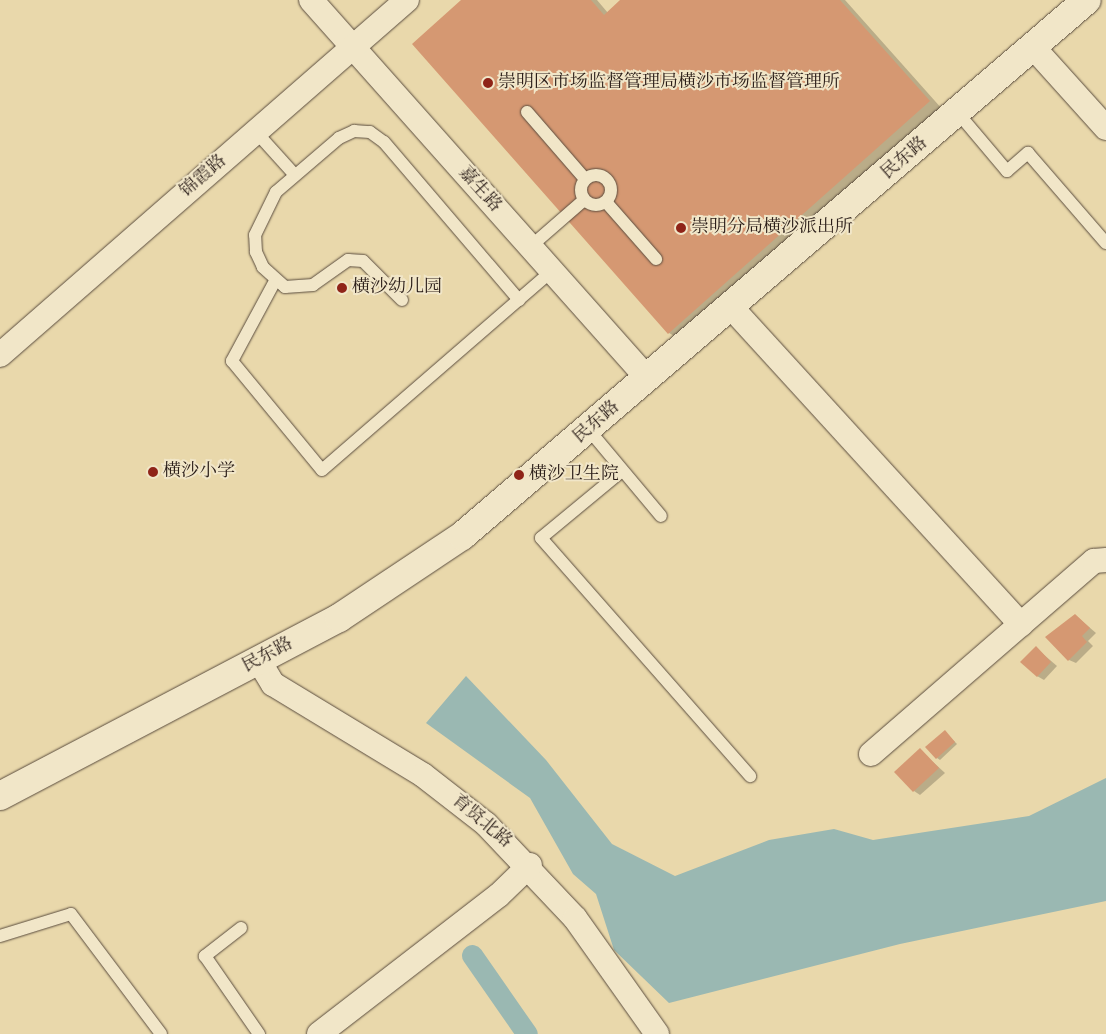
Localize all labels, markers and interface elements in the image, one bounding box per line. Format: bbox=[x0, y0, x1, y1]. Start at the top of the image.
place label: 崇明区市场监督管理局横沙市场监督管理所 bbox=[498, 72, 840, 94]
marker: 崇明区市场监督管理局横沙市场监督管理所 bbox=[482, 77, 494, 89]
street label: 民东路 bbox=[878, 133, 932, 185]
street label: 锦霞路 bbox=[177, 151, 231, 203]
street label: 嘉生路 bbox=[453, 163, 505, 217]
place label: 崇明分局横沙派出所 bbox=[691, 217, 853, 239]
marker: 崇明分局横沙派出所 bbox=[675, 222, 687, 234]
place label: 横沙幼儿园 bbox=[352, 277, 442, 299]
marker: 横沙幼儿园 bbox=[336, 282, 348, 294]
street label: 民东路 bbox=[570, 397, 624, 449]
place label: 横沙小学 bbox=[163, 461, 235, 483]
place label: 横沙卫生院 bbox=[529, 464, 619, 486]
marker: 横沙小学 bbox=[147, 466, 159, 478]
marker: 横沙卫生院 bbox=[513, 469, 525, 481]
street label: 民东路 bbox=[239, 634, 297, 678]
street label: 育贤北路 bbox=[446, 791, 516, 853]

